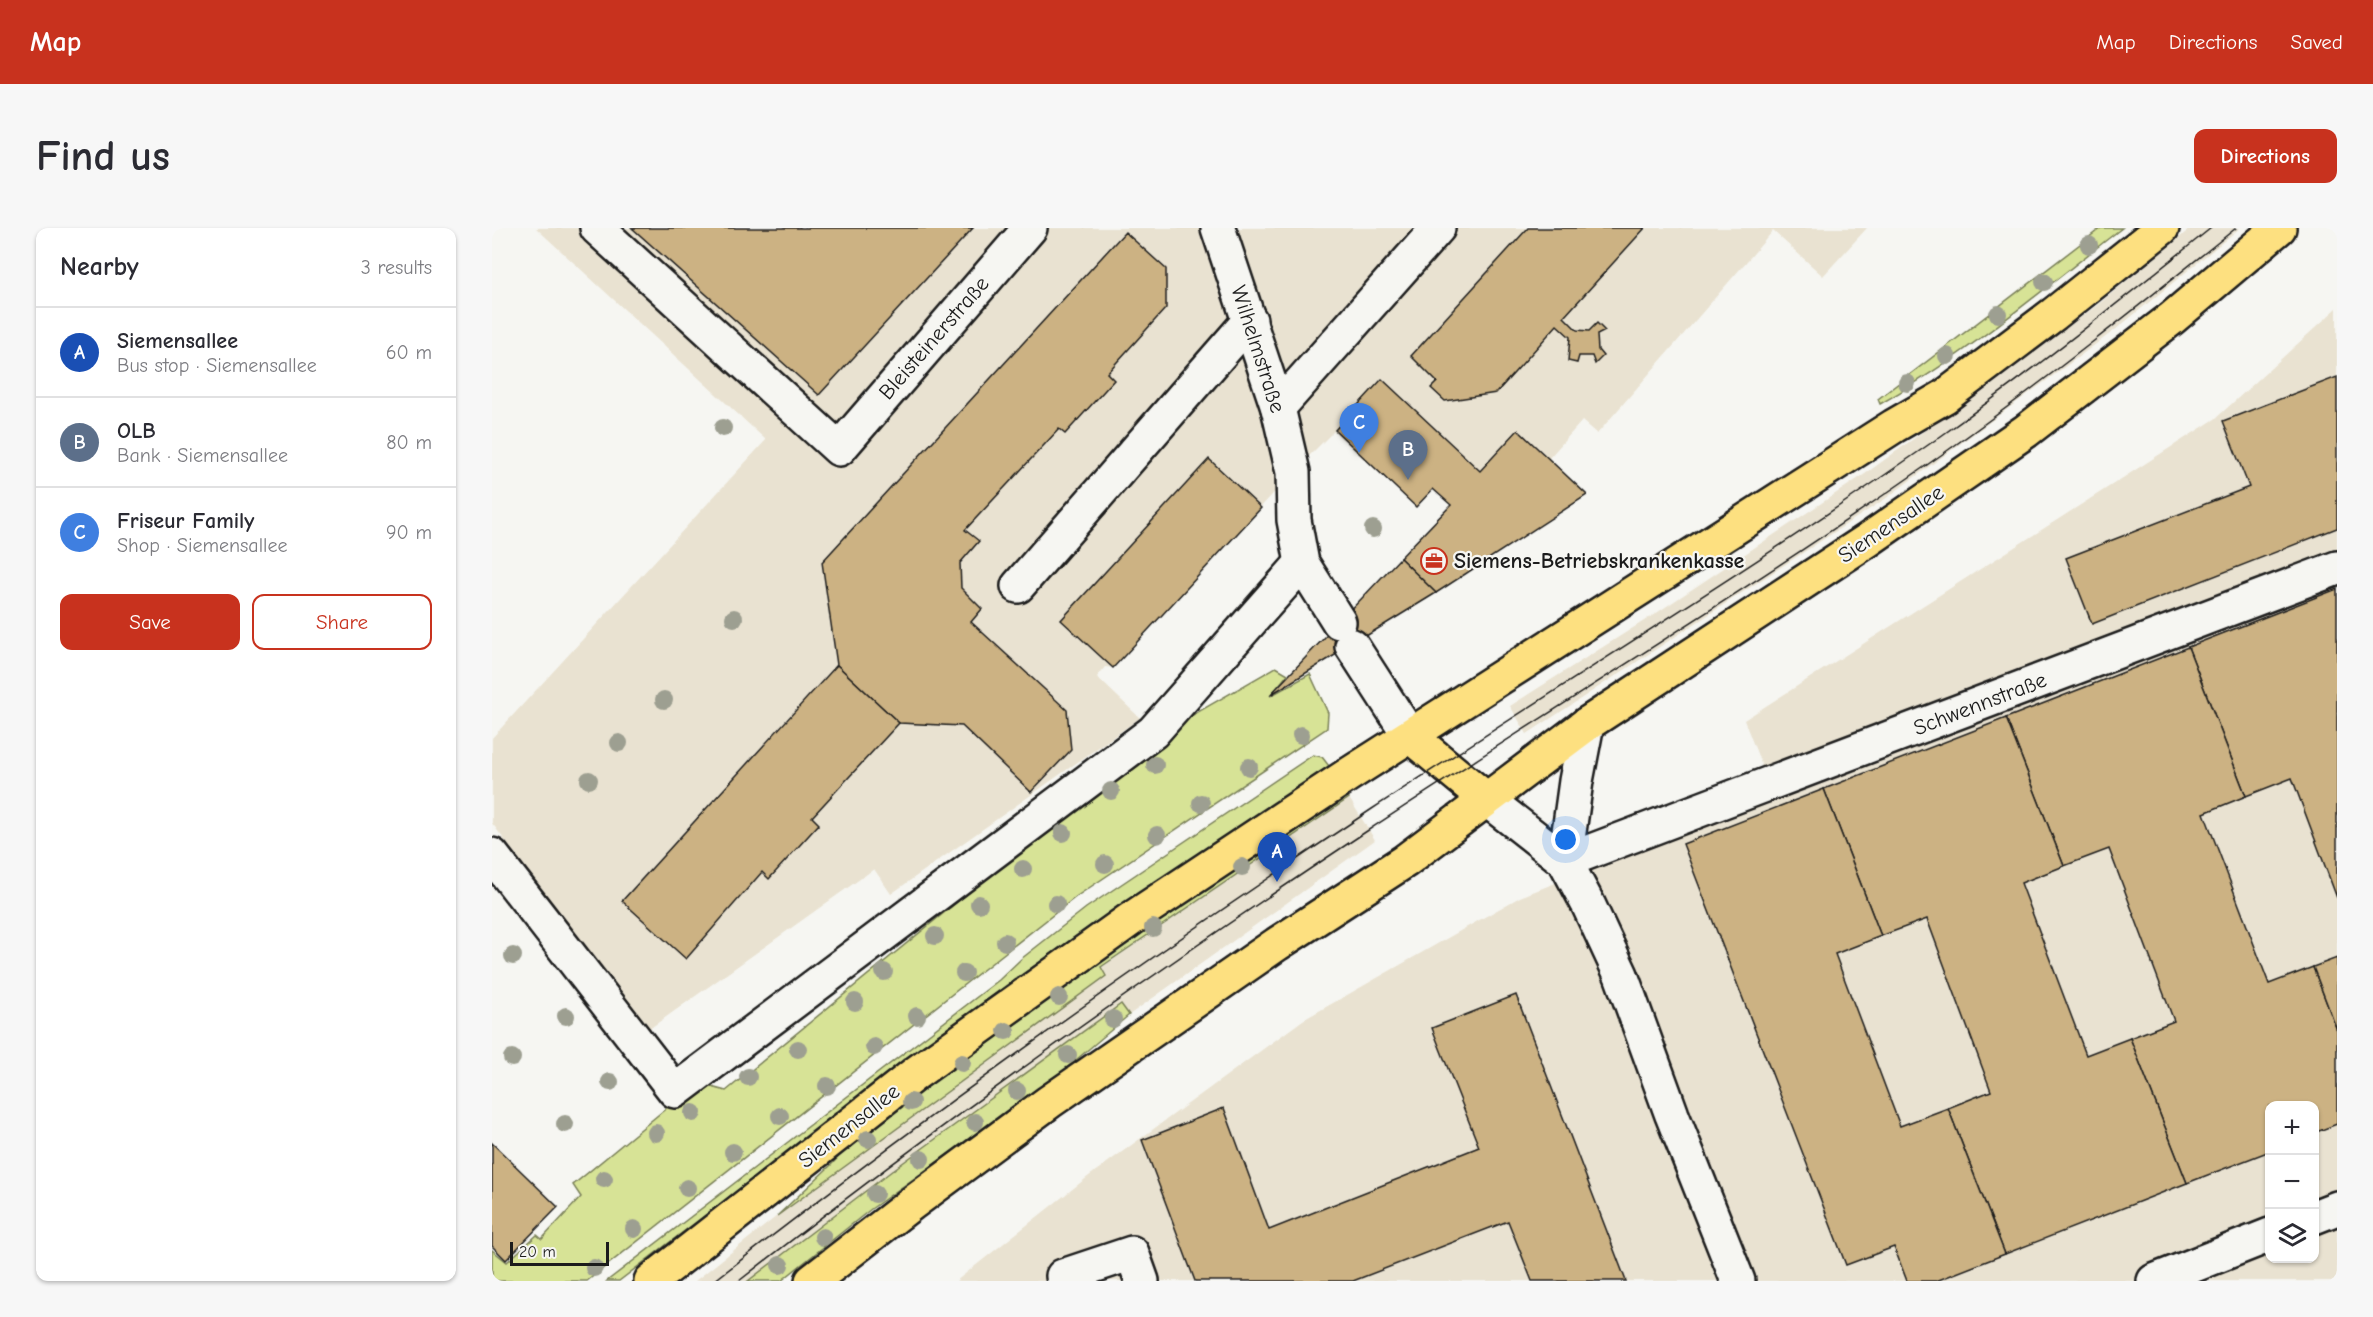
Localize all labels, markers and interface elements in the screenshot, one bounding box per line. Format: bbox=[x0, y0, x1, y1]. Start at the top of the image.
text: Map bbox=[30, 26, 81, 58]
text: Map bbox=[2096, 30, 2136, 54]
text: Directions bbox=[2169, 30, 2258, 54]
text: Saved bbox=[2291, 30, 2343, 54]
button: Directions bbox=[2194, 129, 2337, 183]
text: Find us bbox=[36, 132, 170, 181]
text: Nearby bbox=[60, 252, 139, 282]
text: 3 results bbox=[361, 256, 432, 279]
street label: Bleisteinerstraße bbox=[873, 271, 995, 405]
street label: Wilhelmstraße bbox=[1225, 282, 1291, 416]
text: Siemensallee bbox=[117, 328, 238, 354]
text: A bbox=[74, 341, 85, 364]
text: 60 m bbox=[386, 341, 432, 364]
text: Bus stop · Siemensallee bbox=[117, 354, 317, 377]
pin: C bbox=[1340, 404, 1378, 453]
text: OLB bbox=[117, 418, 156, 444]
pin: B bbox=[1388, 430, 1428, 480]
text: B bbox=[73, 431, 86, 454]
text: 80 m bbox=[386, 431, 432, 454]
text: Bank · Siemensallee bbox=[117, 444, 288, 467]
street label: Siemensallee bbox=[1833, 479, 1949, 569]
text: Friseur Family bbox=[117, 508, 254, 534]
text: C bbox=[73, 521, 86, 544]
text: 90 m bbox=[386, 521, 432, 544]
text: Shop · Siemensallee bbox=[117, 534, 287, 557]
office icon: Siemens-Betriebskrankenkasse bbox=[1419, 546, 1449, 576]
place label: Siemens-Betriebskrankenkasse bbox=[1454, 548, 1745, 574]
button: Save bbox=[60, 594, 240, 650]
button: Share bbox=[252, 594, 432, 650]
street label: Schwennstraße bbox=[1910, 667, 2050, 741]
your location bbox=[1551, 825, 1580, 854]
pin: A bbox=[1258, 832, 1296, 882]
street label: Siemensallee bbox=[793, 1078, 905, 1174]
map controls bbox=[2265, 1101, 2319, 1263]
button: + bbox=[2265, 1101, 2319, 1155]
button: − bbox=[2265, 1155, 2319, 1209]
button: layers bbox=[2265, 1209, 2319, 1263]
scale bar bbox=[510, 1239, 609, 1266]
text: 20 m bbox=[519, 1243, 556, 1261]

